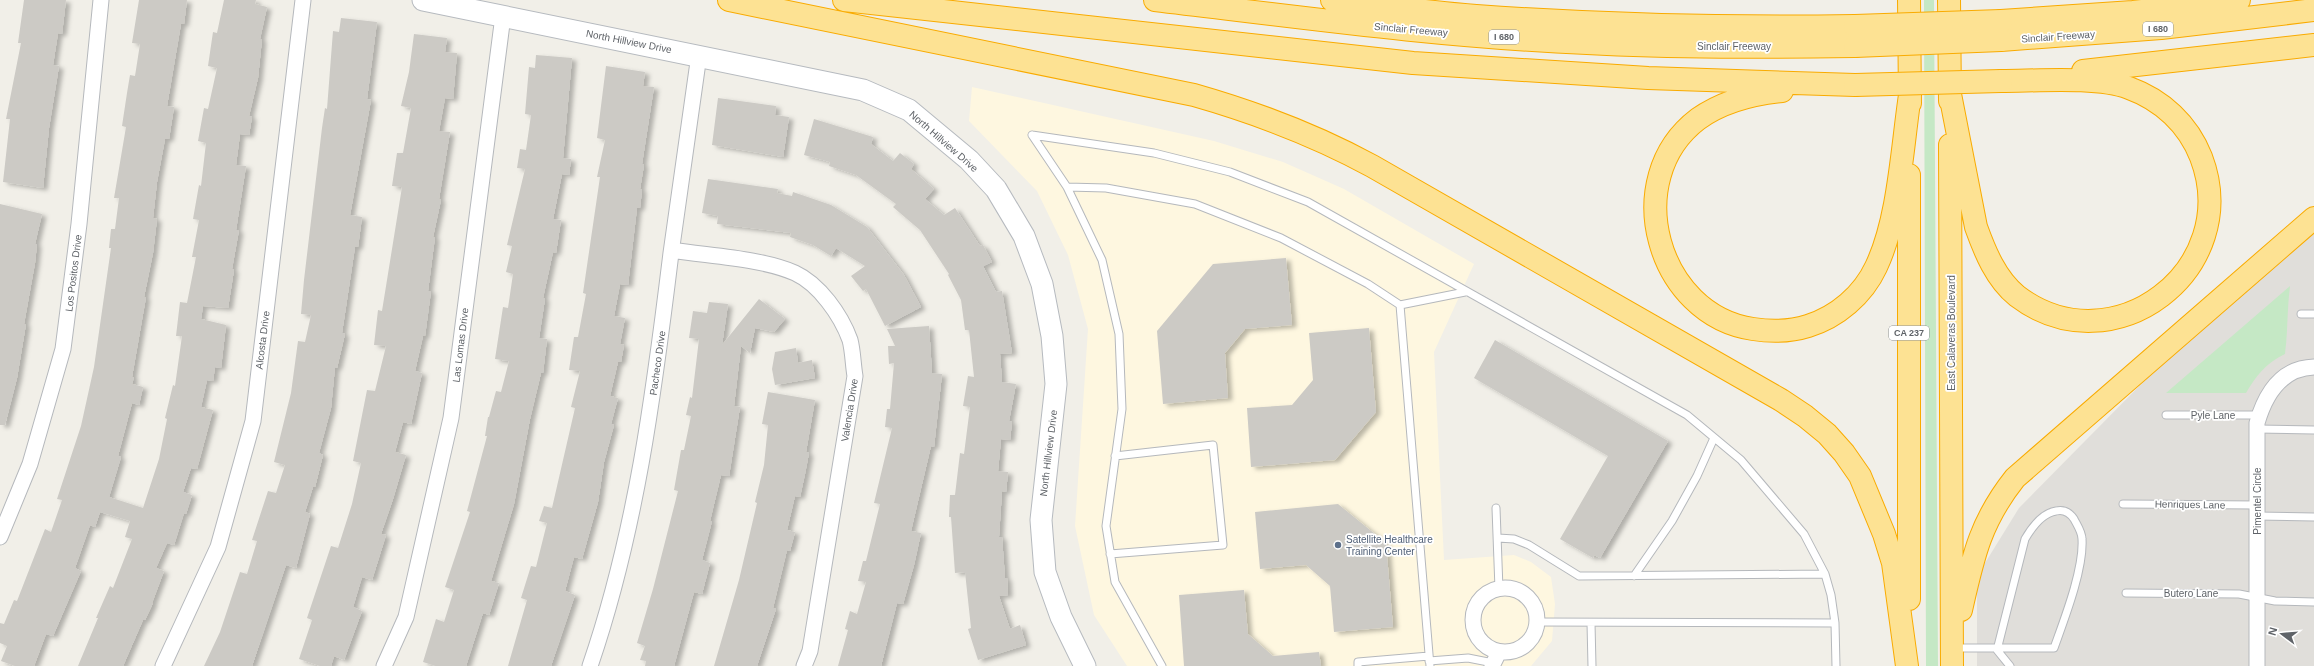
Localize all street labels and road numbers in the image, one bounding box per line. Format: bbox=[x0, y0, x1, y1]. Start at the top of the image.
street label: Sinclair Freeway bbox=[1374, 21, 1448, 38]
road number: I 680 bbox=[2143, 22, 2173, 36]
street label: North Hillview Drive bbox=[585, 28, 673, 55]
street label: Sinclair Freeway bbox=[2021, 28, 2095, 45]
road number: I 680 bbox=[1489, 30, 1519, 44]
street label: Sinclair Freeway bbox=[1697, 41, 1771, 52]
street label: North Hillview Drive bbox=[907, 109, 981, 174]
street label: Los Positos Drive bbox=[63, 233, 84, 312]
street label: East Calaveras Boulevard bbox=[1946, 275, 1957, 391]
street label: Las Lomas Drive bbox=[450, 307, 471, 383]
street label: Alcosta Drive bbox=[253, 310, 272, 370]
road number: CA 237 bbox=[1889, 326, 1929, 340]
street label: Pacheco Drive bbox=[648, 330, 668, 396]
street label: Valencia Drive bbox=[839, 377, 860, 442]
street label: North Hillview Drive bbox=[1038, 409, 1059, 497]
street label: Pyle Lane bbox=[2191, 410, 2236, 421]
street label: Pimentel Circle bbox=[2252, 467, 2263, 535]
street label: Henriques Lane bbox=[2155, 498, 2226, 511]
street label: Butero Lane bbox=[2164, 588, 2219, 599]

